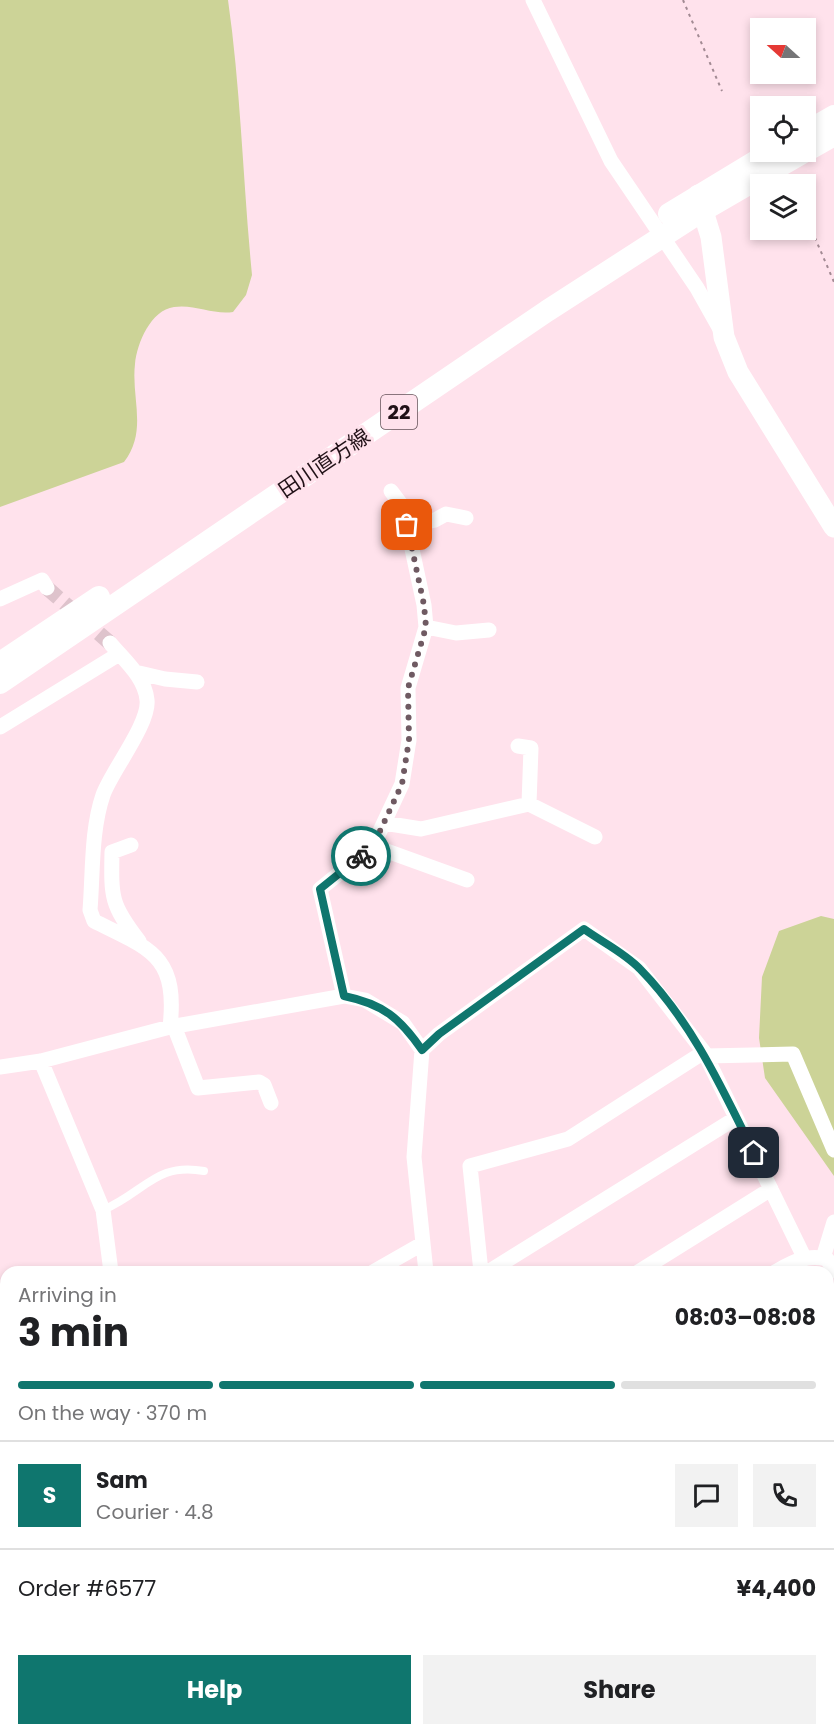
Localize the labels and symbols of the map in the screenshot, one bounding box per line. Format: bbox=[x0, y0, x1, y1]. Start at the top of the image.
north arrow bbox=[750, 18, 816, 84]
road number: 22 bbox=[381, 395, 417, 429]
street label: 田川直方線 bbox=[272, 422, 376, 504]
pin bbox=[381, 499, 432, 550]
courier bbox=[331, 826, 391, 886]
pin bbox=[728, 1127, 779, 1178]

